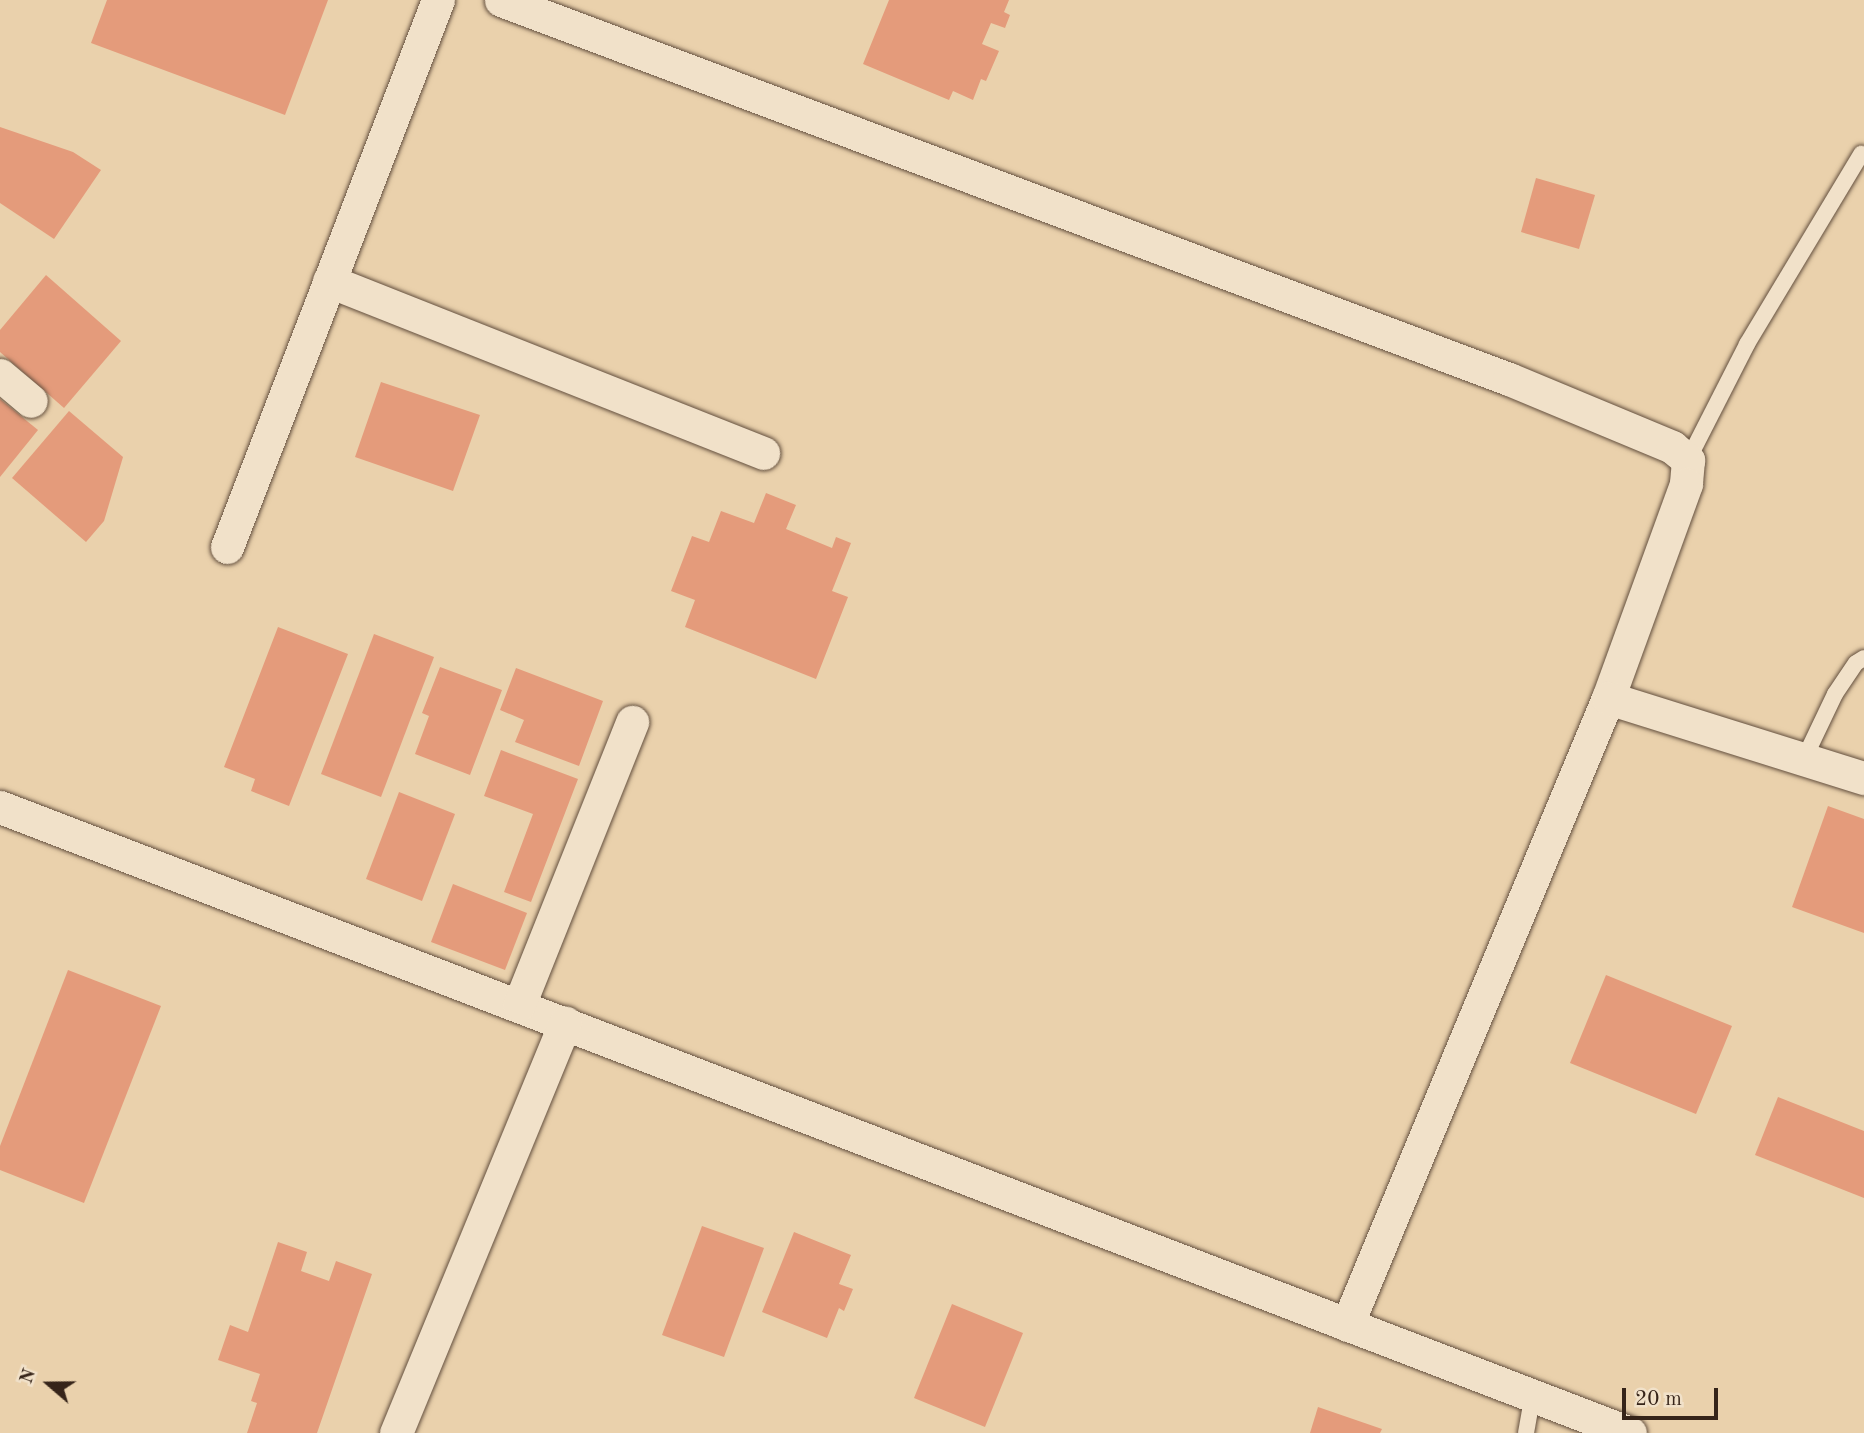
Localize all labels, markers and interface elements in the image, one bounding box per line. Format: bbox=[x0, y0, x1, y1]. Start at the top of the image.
north arrow bbox=[14, 1349, 84, 1419]
text: N bbox=[17, 1367, 40, 1387]
scale bar bbox=[1626, 1374, 1722, 1418]
text: 20 m bbox=[1635, 1389, 1682, 1410]

